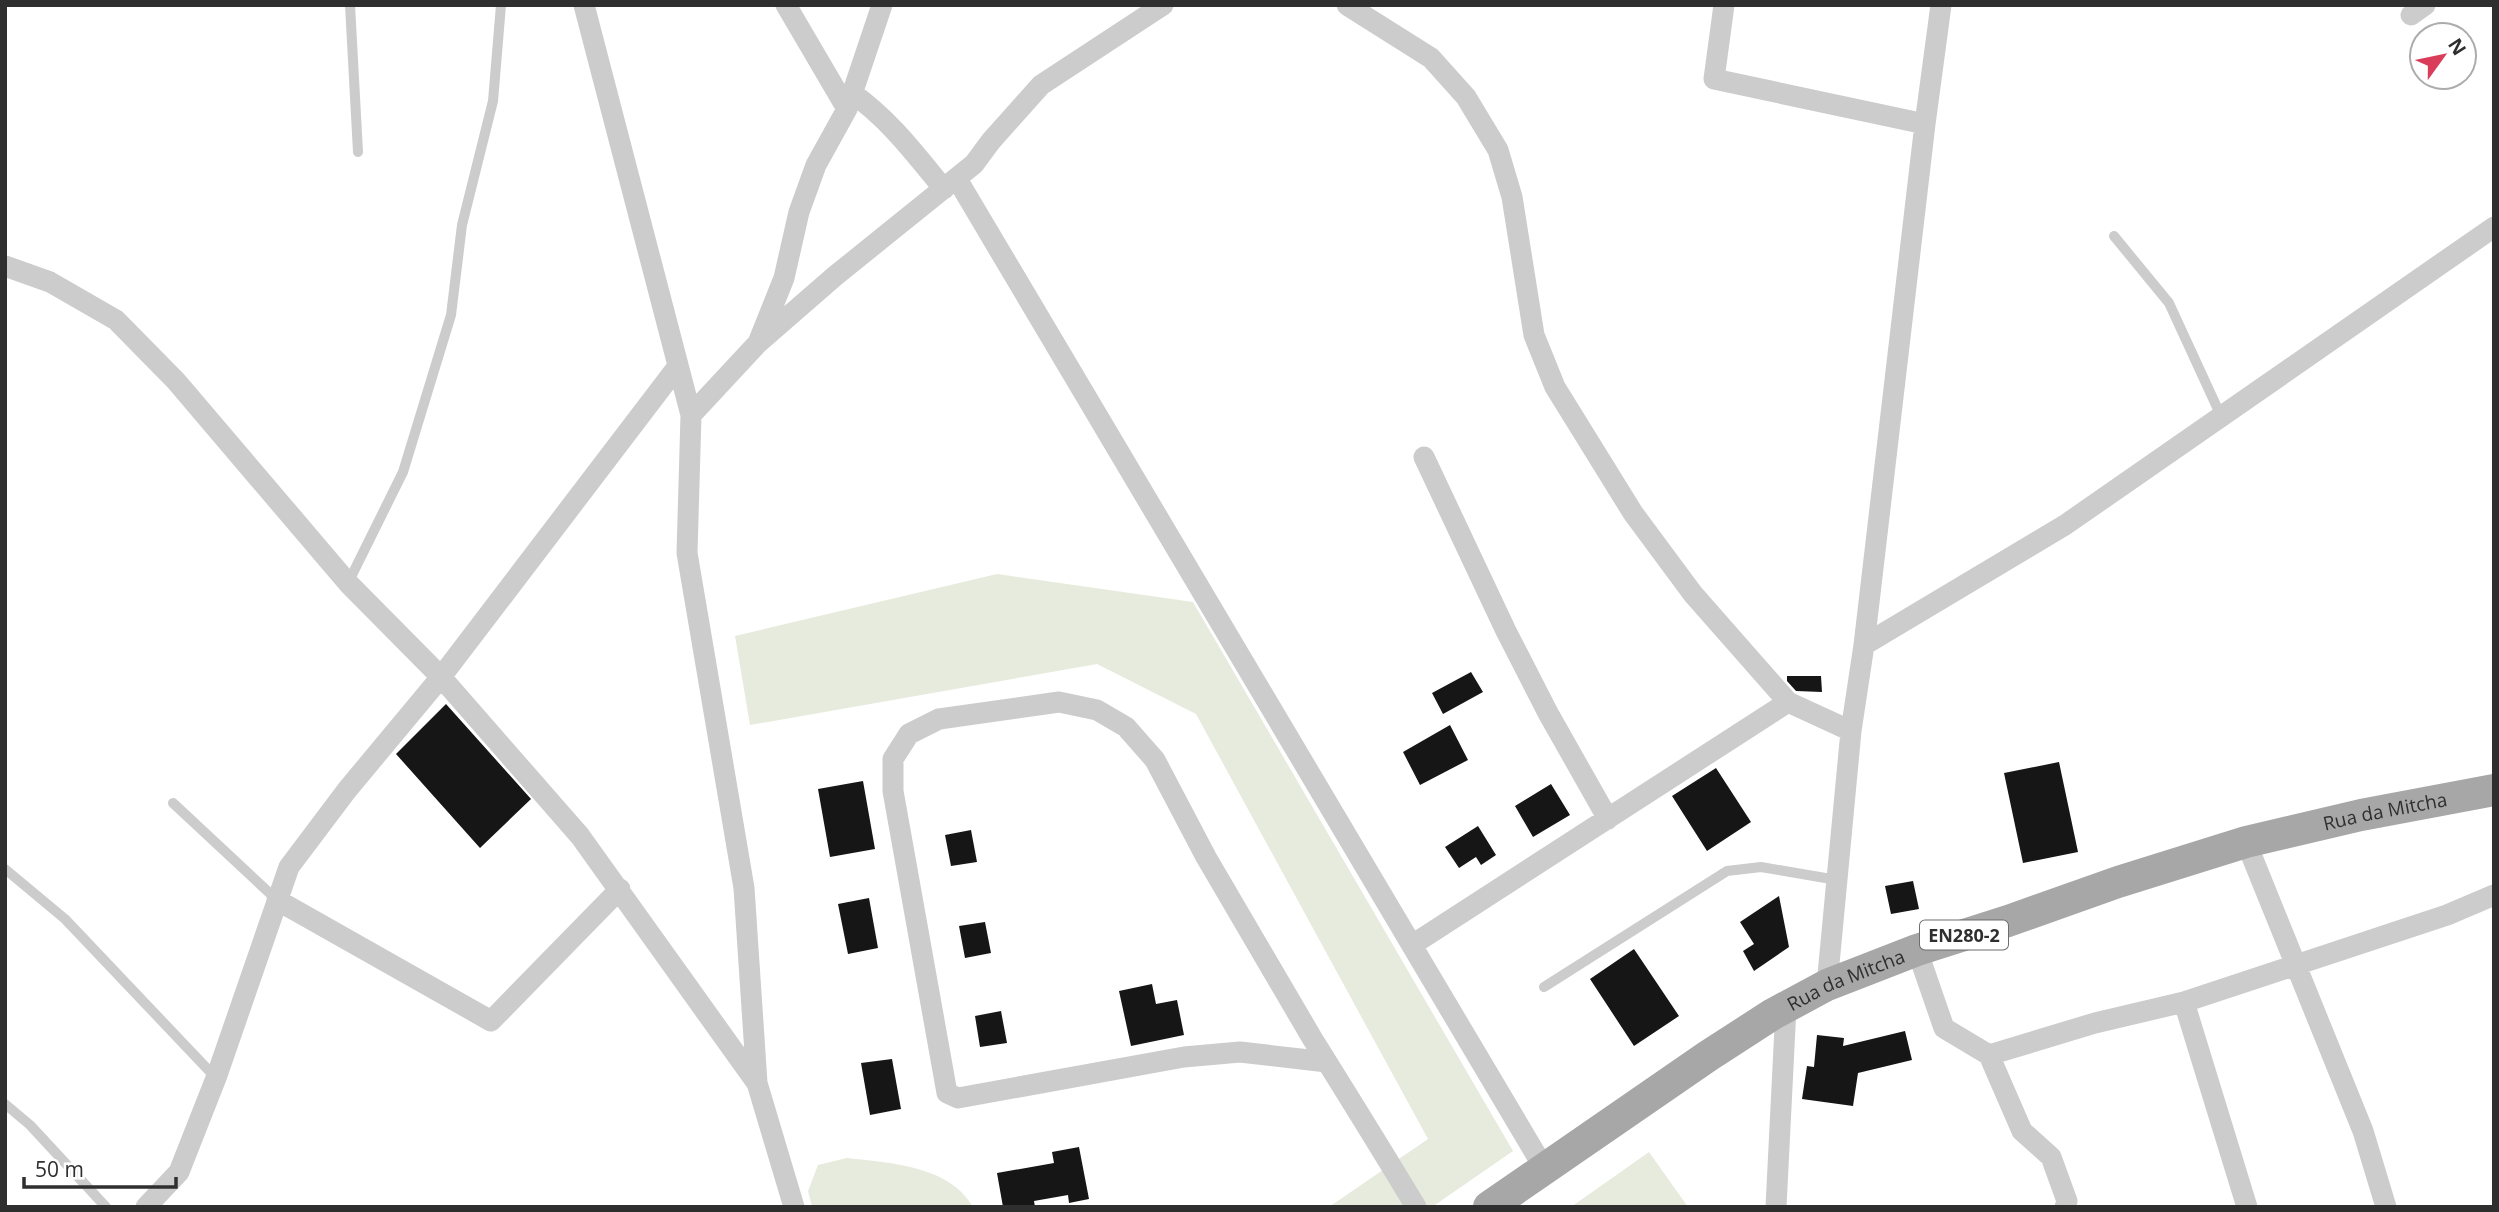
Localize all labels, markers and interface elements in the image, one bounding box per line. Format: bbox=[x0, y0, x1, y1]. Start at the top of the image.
north arrow bbox=[2408, 21, 2478, 91]
text: N bbox=[2442, 33, 2472, 60]
street label: Rua da Mitcha bbox=[2320, 786, 2449, 837]
road number: EN280-2 bbox=[1920, 920, 2008, 950]
street label: Rua da Mitcha bbox=[1782, 943, 1908, 1017]
scale bar bbox=[24, 1146, 177, 1190]
text: 50 m bbox=[35, 1155, 84, 1183]

